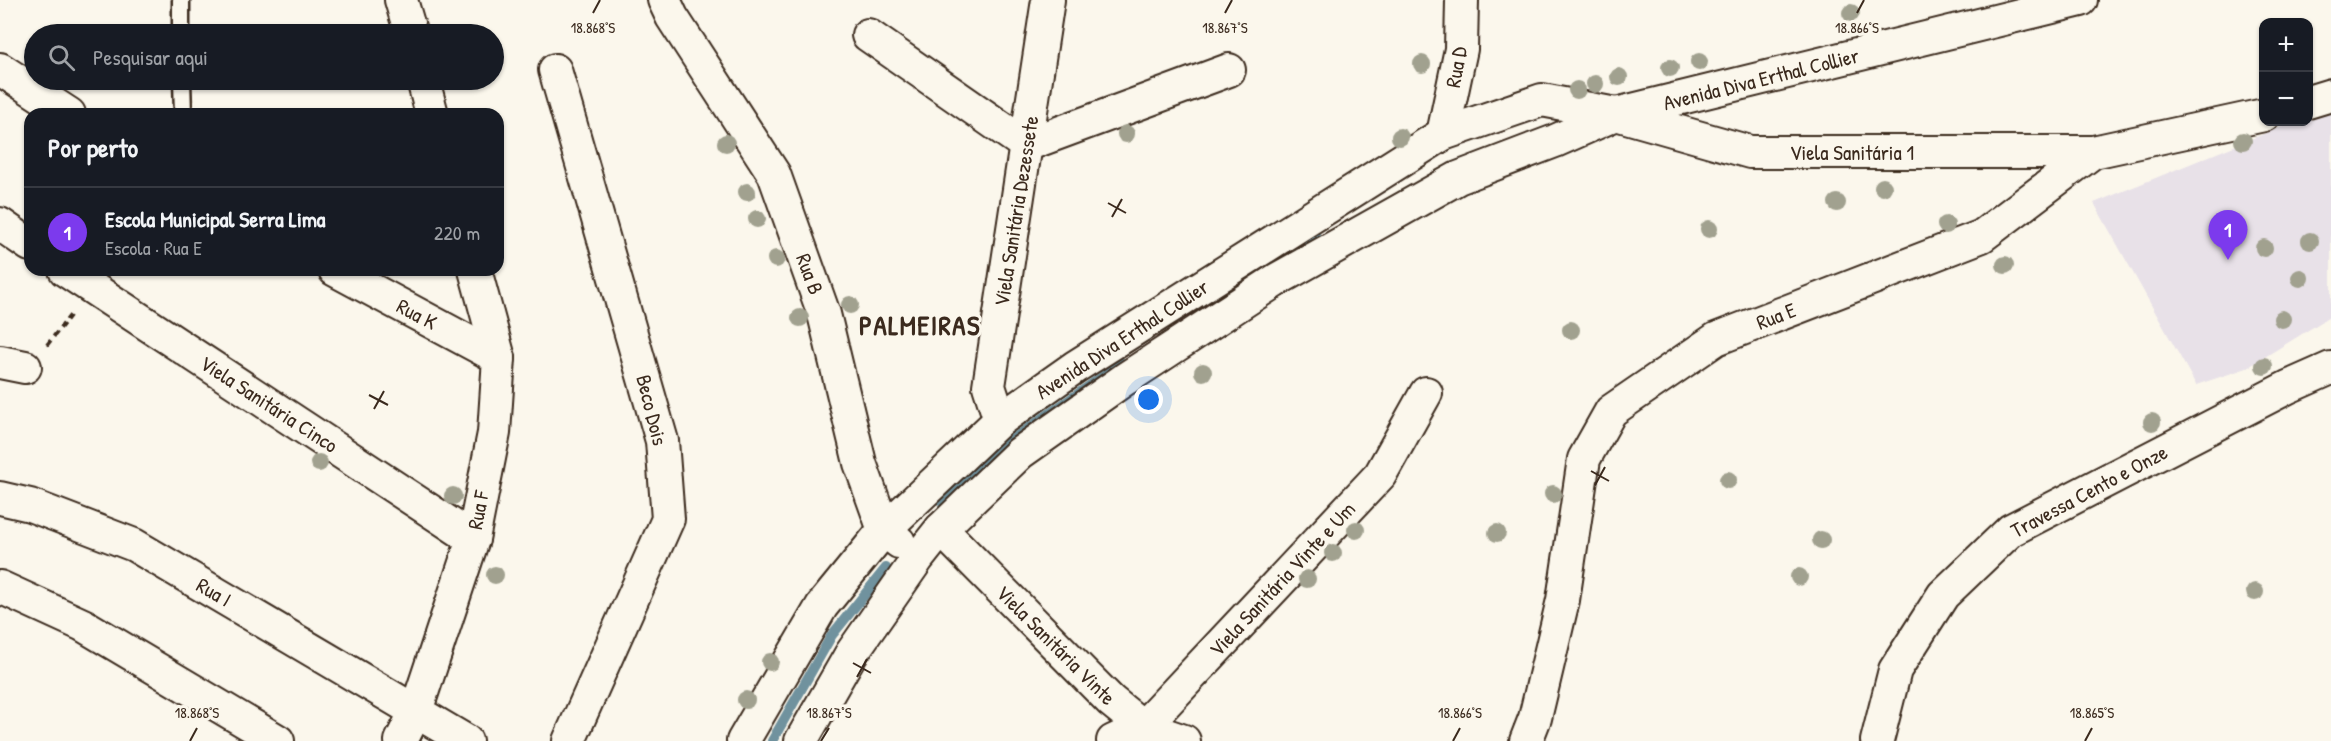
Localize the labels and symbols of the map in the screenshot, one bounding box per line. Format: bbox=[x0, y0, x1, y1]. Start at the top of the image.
text: 18.868°S bbox=[571, 17, 615, 38]
text: 18.867°S bbox=[1202, 17, 1248, 38]
text: 18.866°S bbox=[1835, 17, 1879, 38]
street label: Avenida Diva Erthal Collier bbox=[1660, 41, 1862, 117]
street label: Rua D bbox=[1438, 44, 1474, 90]
street label: Viela Sanitária Dezessete bbox=[987, 114, 1045, 308]
street label: Viela Sanitária 1 bbox=[1790, 138, 1914, 167]
pin: 1 bbox=[2208, 210, 2248, 260]
street label: Rua B bbox=[789, 249, 831, 299]
street label: Avenida Diva Erthal Collier bbox=[1030, 272, 1214, 406]
street label: Rua K bbox=[392, 291, 442, 337]
street label: Rua E bbox=[1752, 295, 1800, 337]
district label: PALMEIRAS bbox=[859, 307, 981, 343]
street label: Viela Sanitária Cinco bbox=[194, 348, 344, 460]
street label: Beco Dois bbox=[629, 372, 675, 448]
your location bbox=[1134, 385, 1163, 414]
street label: Travessa Cento e Onze bbox=[2006, 437, 2172, 545]
street label: Rua F bbox=[460, 487, 496, 532]
street label: Viela Sanitária Vinte e Um bbox=[1202, 495, 1362, 663]
street label: Rua I bbox=[191, 570, 237, 614]
street label: Viela Sanitária Vinte bbox=[990, 579, 1122, 711]
text: 18.868°S bbox=[175, 702, 219, 723]
text: 18.867°S bbox=[806, 702, 852, 723]
text: 18.866°S bbox=[1438, 702, 1482, 723]
text: 18.865°S bbox=[2070, 702, 2114, 723]

